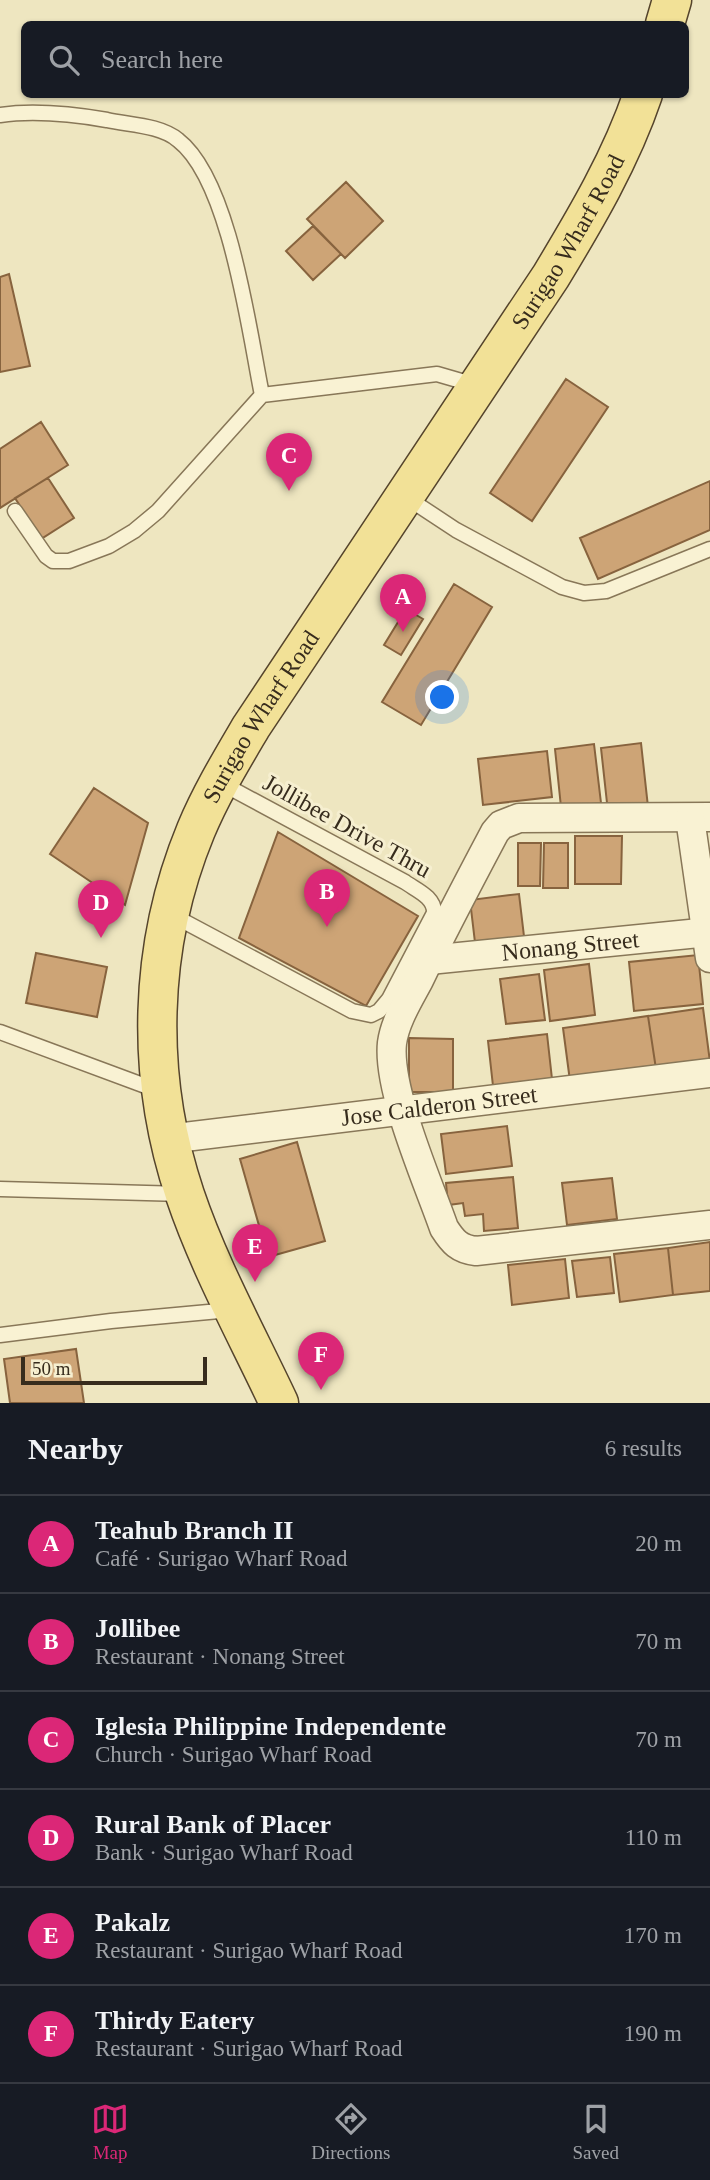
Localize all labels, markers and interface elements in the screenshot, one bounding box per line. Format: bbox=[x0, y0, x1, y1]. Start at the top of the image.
search box bbox=[21, 21, 689, 98]
icon: search bbox=[45, 41, 83, 79]
text: Search here bbox=[101, 45, 223, 74]
street label: Surigao Wharf Road bbox=[506, 151, 629, 334]
pin: C bbox=[266, 433, 312, 491]
pin: A bbox=[380, 574, 426, 632]
street label: Surigao Wharf Road bbox=[198, 626, 324, 807]
your location bbox=[425, 680, 459, 714]
street label: Jollibee Drive Thru bbox=[259, 769, 435, 883]
pin: B bbox=[304, 869, 350, 927]
pin: D bbox=[78, 880, 124, 938]
street label: Nonang Street bbox=[500, 926, 641, 966]
street label: Jose Calderon Street bbox=[339, 1081, 539, 1131]
pin: E bbox=[232, 1224, 278, 1282]
pin: F bbox=[298, 1332, 344, 1390]
scale bar bbox=[21, 1354, 206, 1386]
text: 50 m bbox=[32, 1358, 71, 1379]
text: Nearby bbox=[28, 1432, 123, 1465]
text: 6 results bbox=[605, 1436, 682, 1461]
text: Teahub Branch II bbox=[95, 1516, 293, 1545]
text: A bbox=[43, 1531, 59, 1556]
text: 20 m bbox=[635, 1531, 682, 1556]
text: Café · Surigao Wharf Road bbox=[95, 1546, 348, 1571]
text: Jollibee bbox=[95, 1614, 180, 1643]
text: B bbox=[43, 1629, 59, 1654]
text: 70 m bbox=[635, 1629, 682, 1654]
text: Restaurant · Nonang Street bbox=[95, 1644, 345, 1669]
text: Iglesia Philippine Independente bbox=[95, 1712, 446, 1741]
text: C bbox=[43, 1727, 59, 1752]
text: 70 m bbox=[635, 1727, 682, 1752]
text: Church · Surigao Wharf Road bbox=[95, 1742, 372, 1767]
text: Rural Bank of Placer bbox=[95, 1810, 331, 1839]
text: D bbox=[43, 1825, 59, 1850]
text: 110 m bbox=[625, 1825, 682, 1850]
text: Bank · Surigao Wharf Road bbox=[95, 1840, 353, 1865]
text: Pakalz bbox=[95, 1908, 170, 1937]
text: E bbox=[43, 1923, 59, 1948]
text: 170 m bbox=[624, 1923, 682, 1948]
text: Restaurant · Surigao Wharf Road bbox=[95, 1938, 402, 1963]
text: Thirdy Eatery bbox=[95, 2006, 255, 2035]
text: F bbox=[44, 2021, 58, 2046]
text: 190 m bbox=[624, 2021, 682, 2046]
text: Restaurant · Surigao Wharf Road bbox=[95, 2036, 402, 2061]
tab: Map bbox=[91, 2100, 129, 2164]
tab: Directions bbox=[311, 2100, 390, 2164]
tab: Saved bbox=[572, 2100, 619, 2164]

